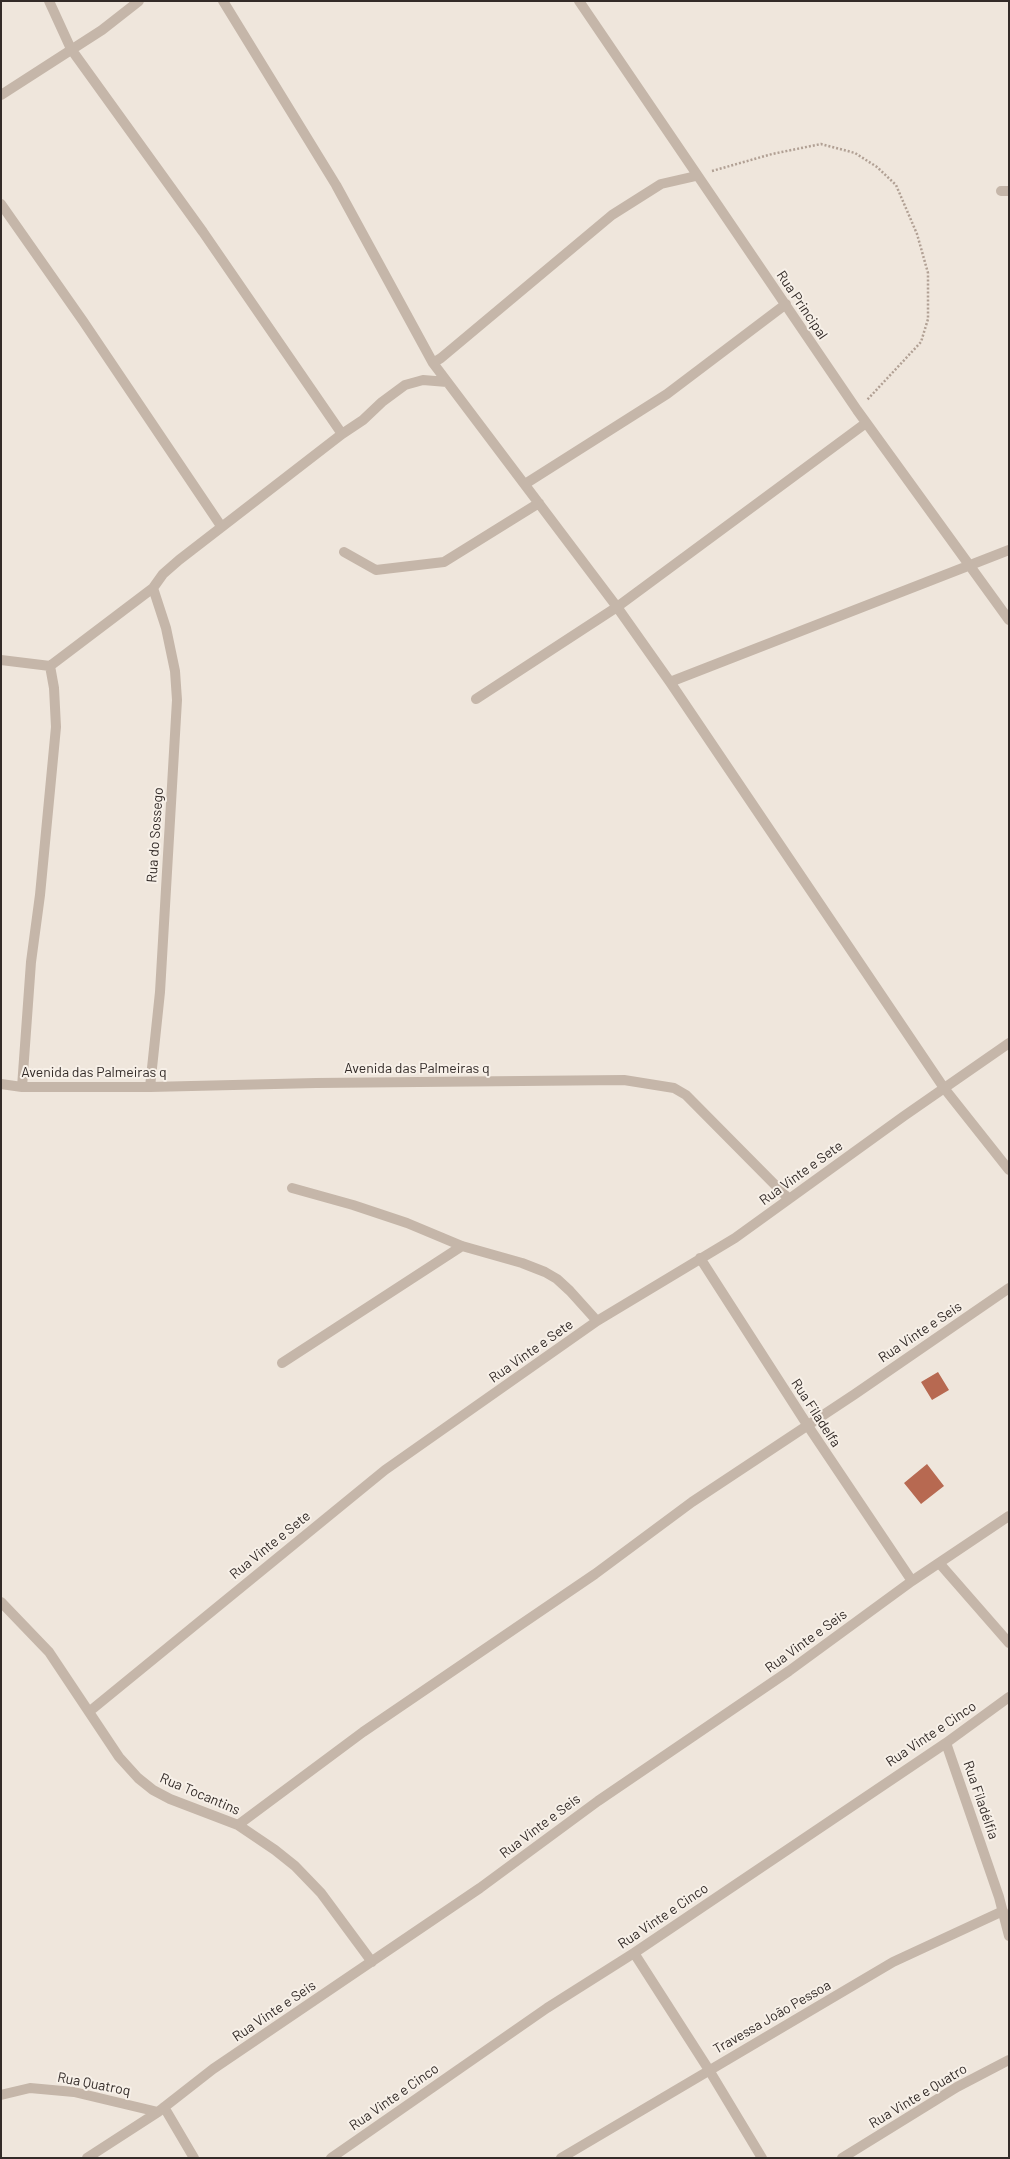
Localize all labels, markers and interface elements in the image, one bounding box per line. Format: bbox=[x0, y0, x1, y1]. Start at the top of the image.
street label: Rua Principal bbox=[773, 267, 831, 343]
street label: Rua do Sossego bbox=[143, 787, 167, 883]
street label: Avenida das Palmeiras q bbox=[344, 1060, 490, 1076]
street label: Avenida das Palmeiras q bbox=[21, 1064, 167, 1080]
street label: Rua Vinte e Sete bbox=[756, 1137, 846, 1209]
street label: Rua Vinte e Seis bbox=[875, 1298, 965, 1366]
street label: Rua Vinte e Sete bbox=[486, 1316, 576, 1386]
street label: Rua Filadelfa bbox=[788, 1376, 844, 1450]
street label: Rua Vinte e Sete bbox=[226, 1507, 314, 1583]
street label: Rua Vinte e Seis bbox=[762, 1606, 850, 1676]
street label: Rua Vinte e Cinco bbox=[883, 1698, 979, 1770]
street label: Rua Filadélfia bbox=[960, 1759, 1002, 1841]
street label: Rua Tocantins bbox=[157, 1770, 243, 1818]
street label: Rua Vinte e Seis bbox=[496, 1790, 584, 1862]
street label: Rua Vinte e Cinco bbox=[615, 1880, 711, 1952]
street label: Travessa João Pessoa bbox=[710, 1976, 834, 2058]
street label: Rua Vinte e Seis bbox=[229, 1977, 319, 2045]
street label: Rua Vinte e Cinco bbox=[346, 2060, 442, 2134]
street label: Rua Vinte e Quatro bbox=[866, 2060, 970, 2132]
street label: Rua Quatroq bbox=[56, 2069, 132, 2099]

